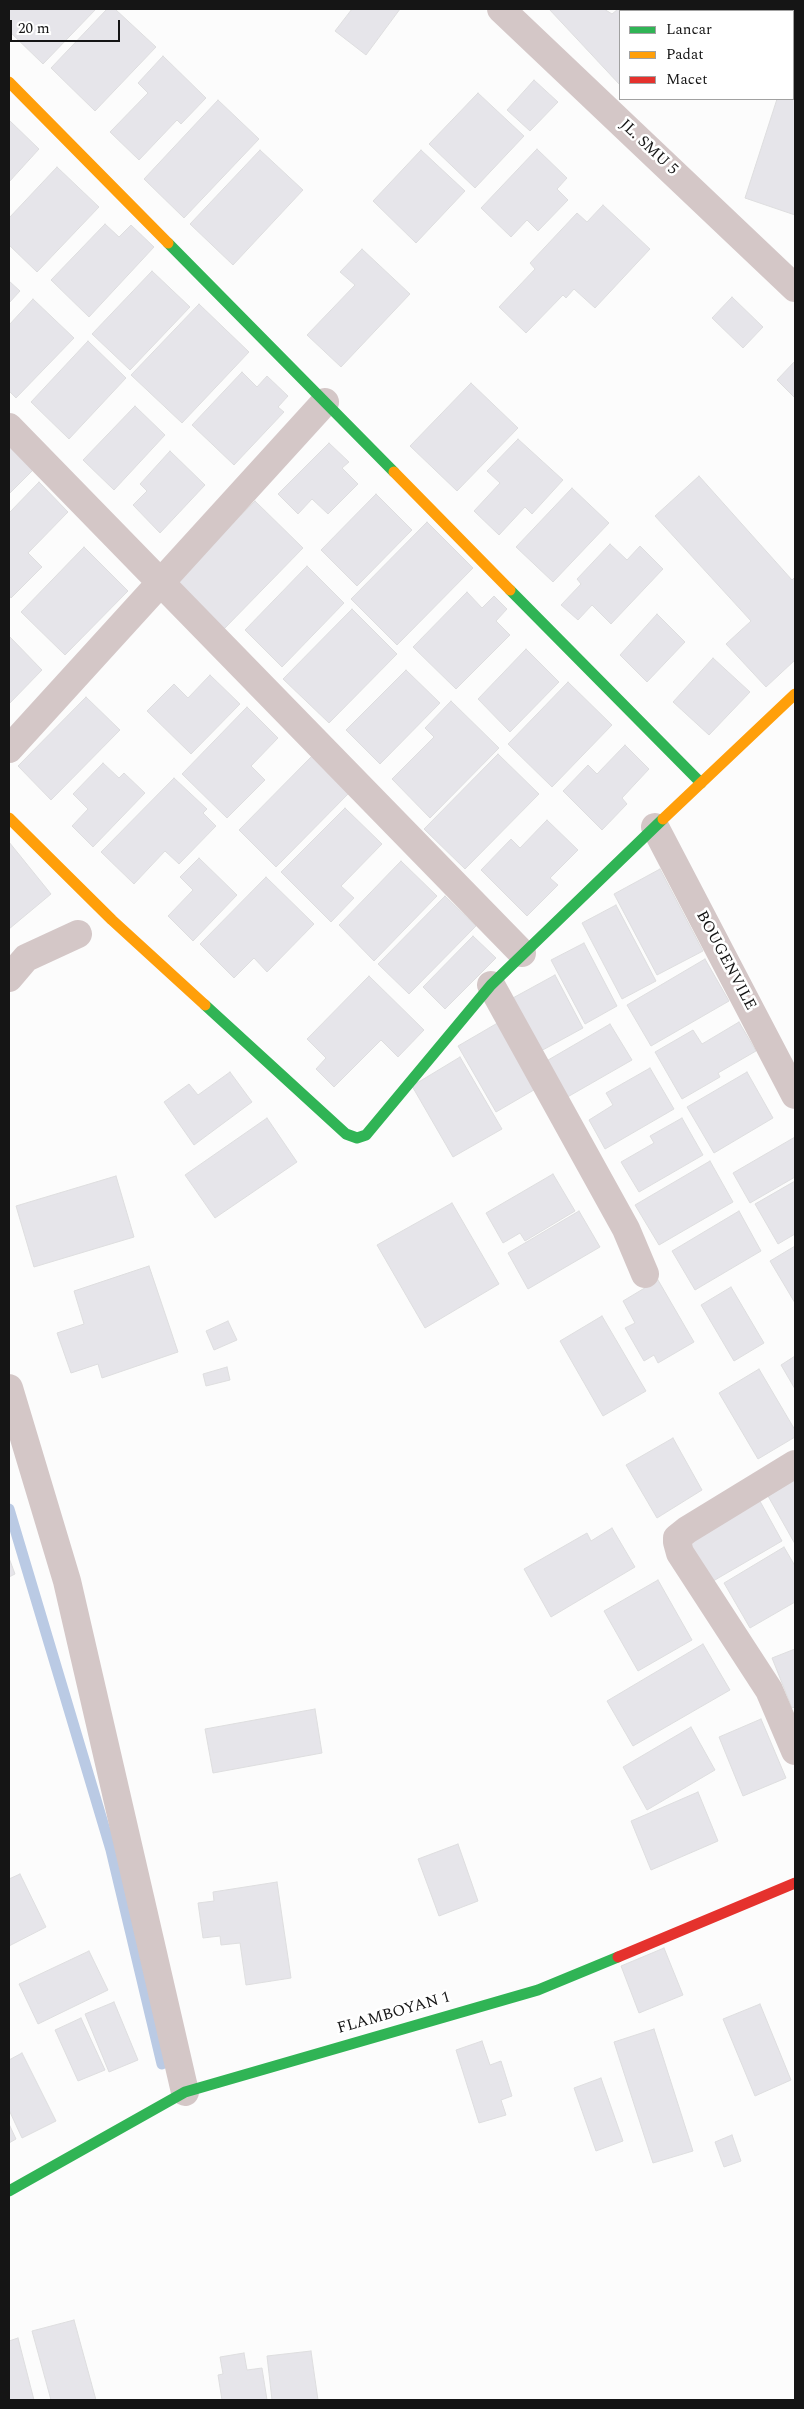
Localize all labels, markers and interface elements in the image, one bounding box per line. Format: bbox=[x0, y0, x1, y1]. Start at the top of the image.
scale bar bbox=[12, 10, 122, 42]
legend bbox=[619, 10, 794, 100]
text: 20 m bbox=[18, 17, 50, 40]
text: Lancar bbox=[666, 18, 712, 41]
text: Padat bbox=[666, 43, 704, 66]
text: Macet bbox=[666, 68, 707, 91]
street label: JL. SMU 5 bbox=[615, 116, 681, 180]
street label: BOUGENVILE bbox=[691, 908, 759, 1014]
street label: FLAMBOYAN 1 bbox=[335, 1989, 453, 2039]

